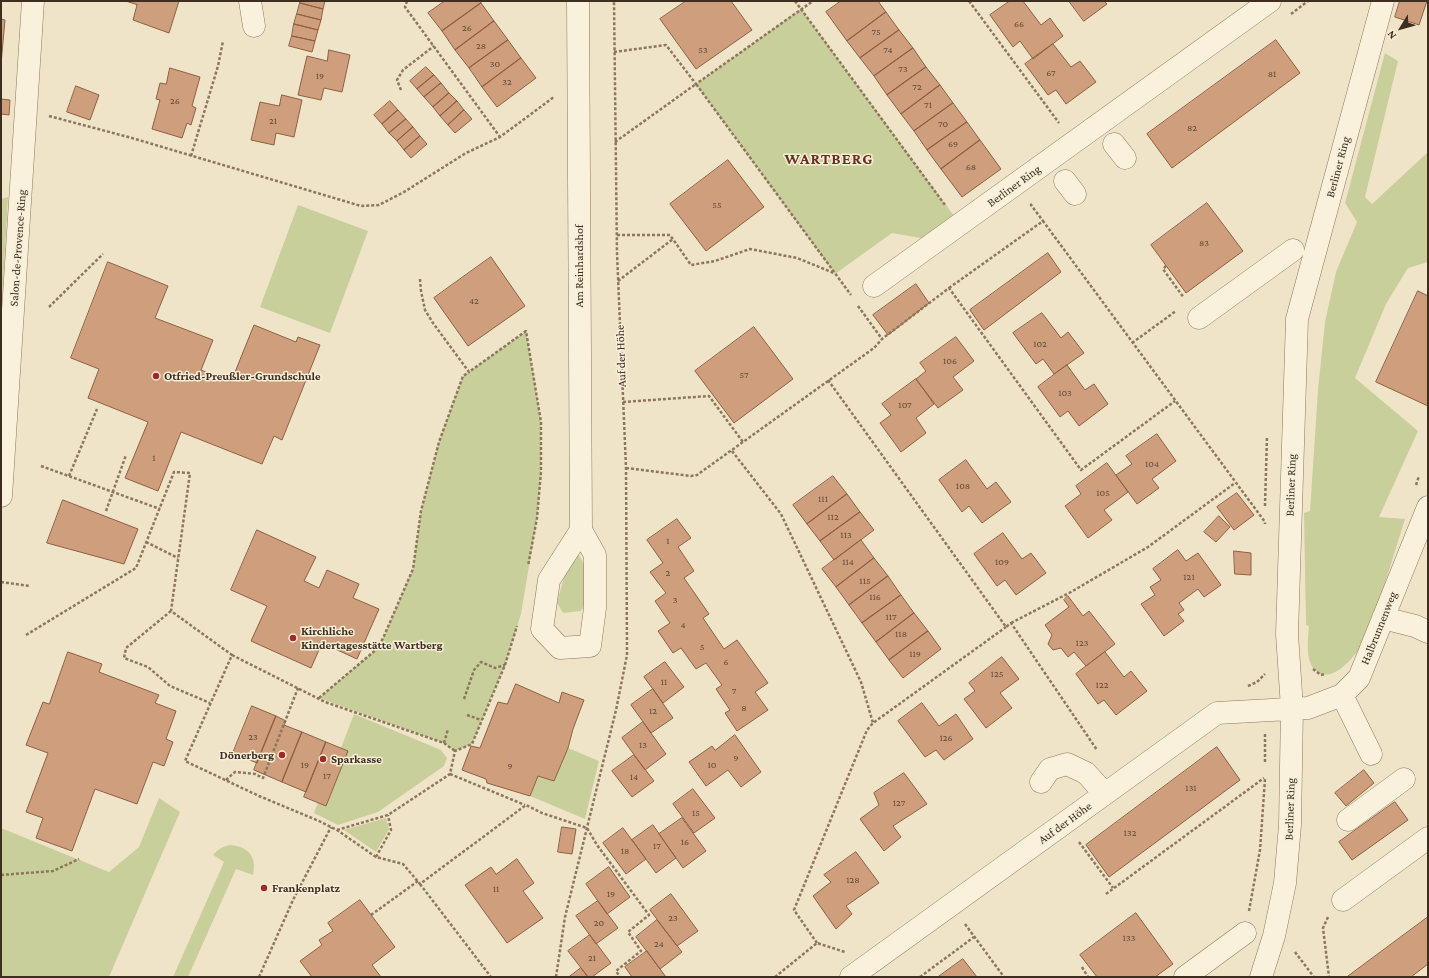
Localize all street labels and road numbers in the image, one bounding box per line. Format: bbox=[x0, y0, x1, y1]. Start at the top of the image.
street label: Berliner Ring bbox=[1323, 135, 1353, 199]
street label: Berliner Ring bbox=[984, 162, 1044, 210]
street label: Salon-de-Provence-Ring bbox=[7, 189, 29, 307]
street label: Am Reinhardshof bbox=[572, 224, 586, 308]
street label: Auf der Höhe bbox=[613, 325, 629, 387]
street label: Berliner Ring bbox=[1283, 453, 1299, 517]
street label: Halbrunnenweg bbox=[1358, 589, 1400, 667]
street label: Berliner Ring bbox=[1282, 777, 1298, 841]
street label: Auf der Höhe bbox=[1035, 799, 1095, 847]

